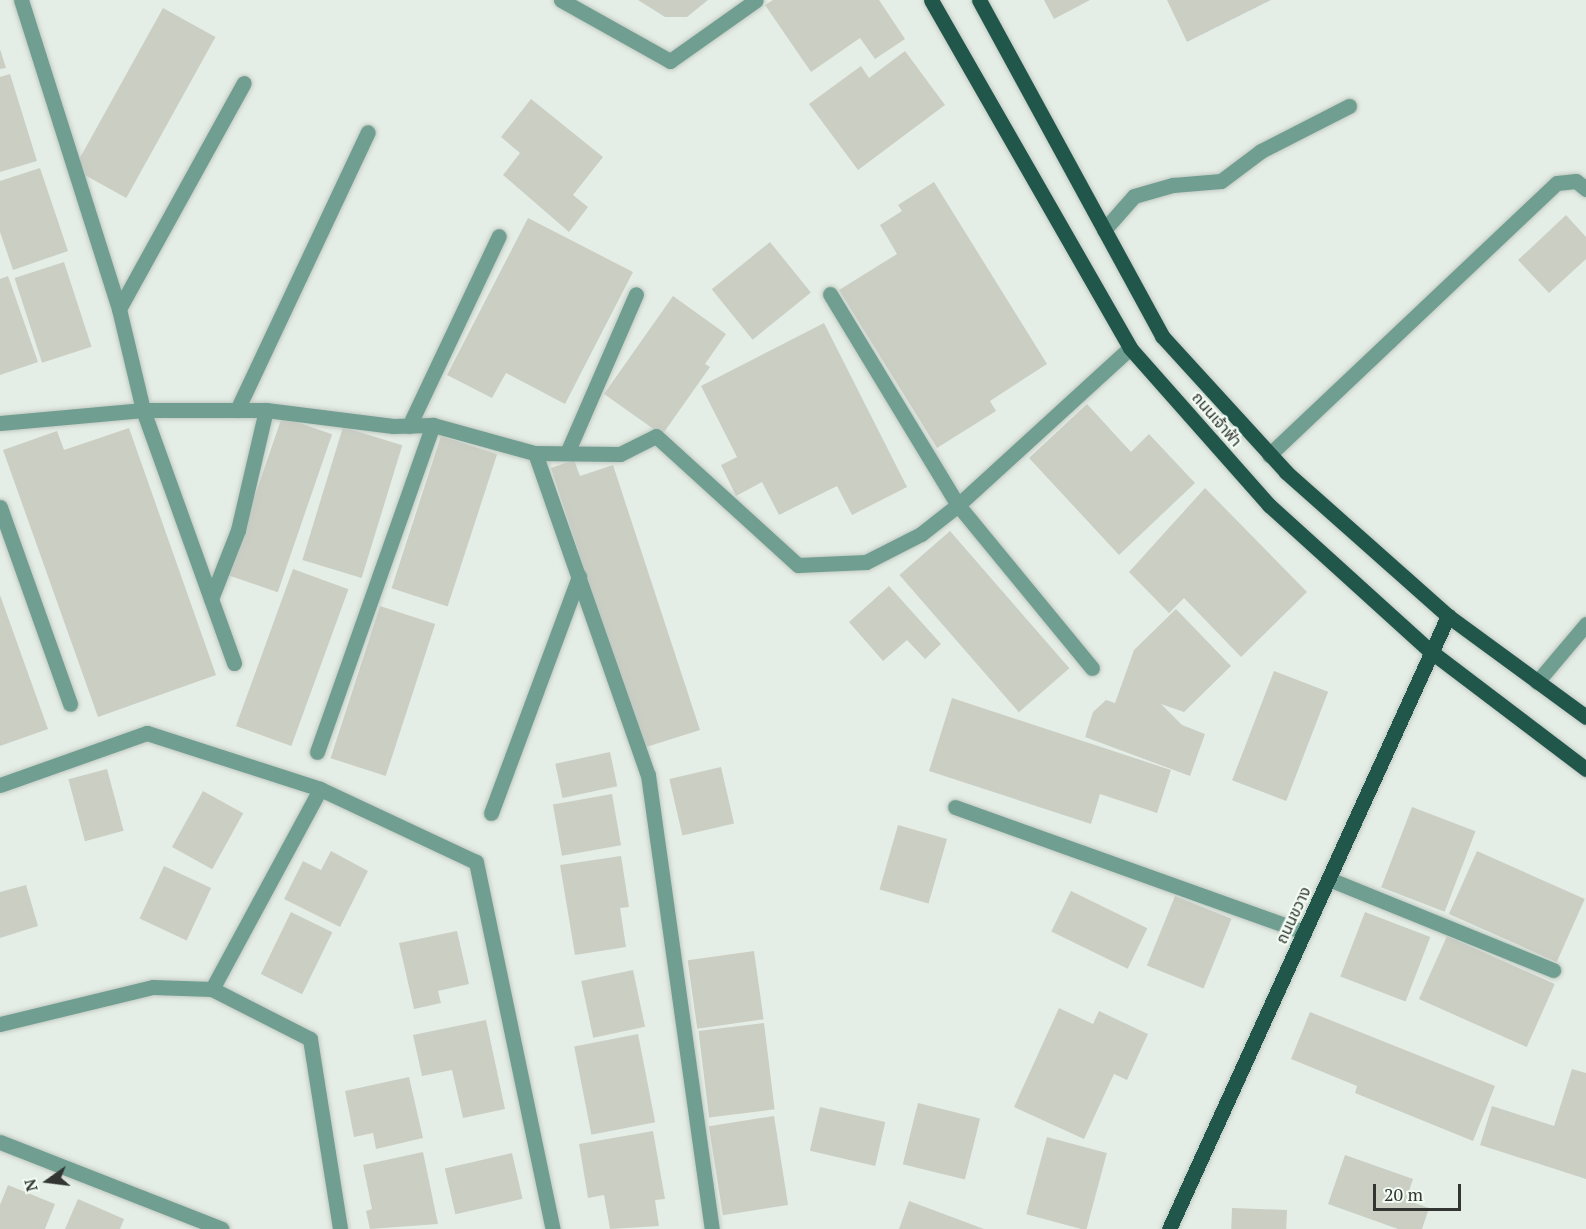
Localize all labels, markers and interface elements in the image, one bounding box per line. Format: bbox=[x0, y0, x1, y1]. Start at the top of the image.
street label: ถนนเจ้าฟ้า bbox=[1188, 388, 1246, 450]
street label: ถนนขวาง bbox=[1271, 883, 1315, 947]
north arrow bbox=[18, 1151, 78, 1211]
scale bar bbox=[1376, 1172, 1464, 1210]
text: N bbox=[18, 1177, 43, 1194]
text: 20 m bbox=[1384, 1182, 1423, 1206]

